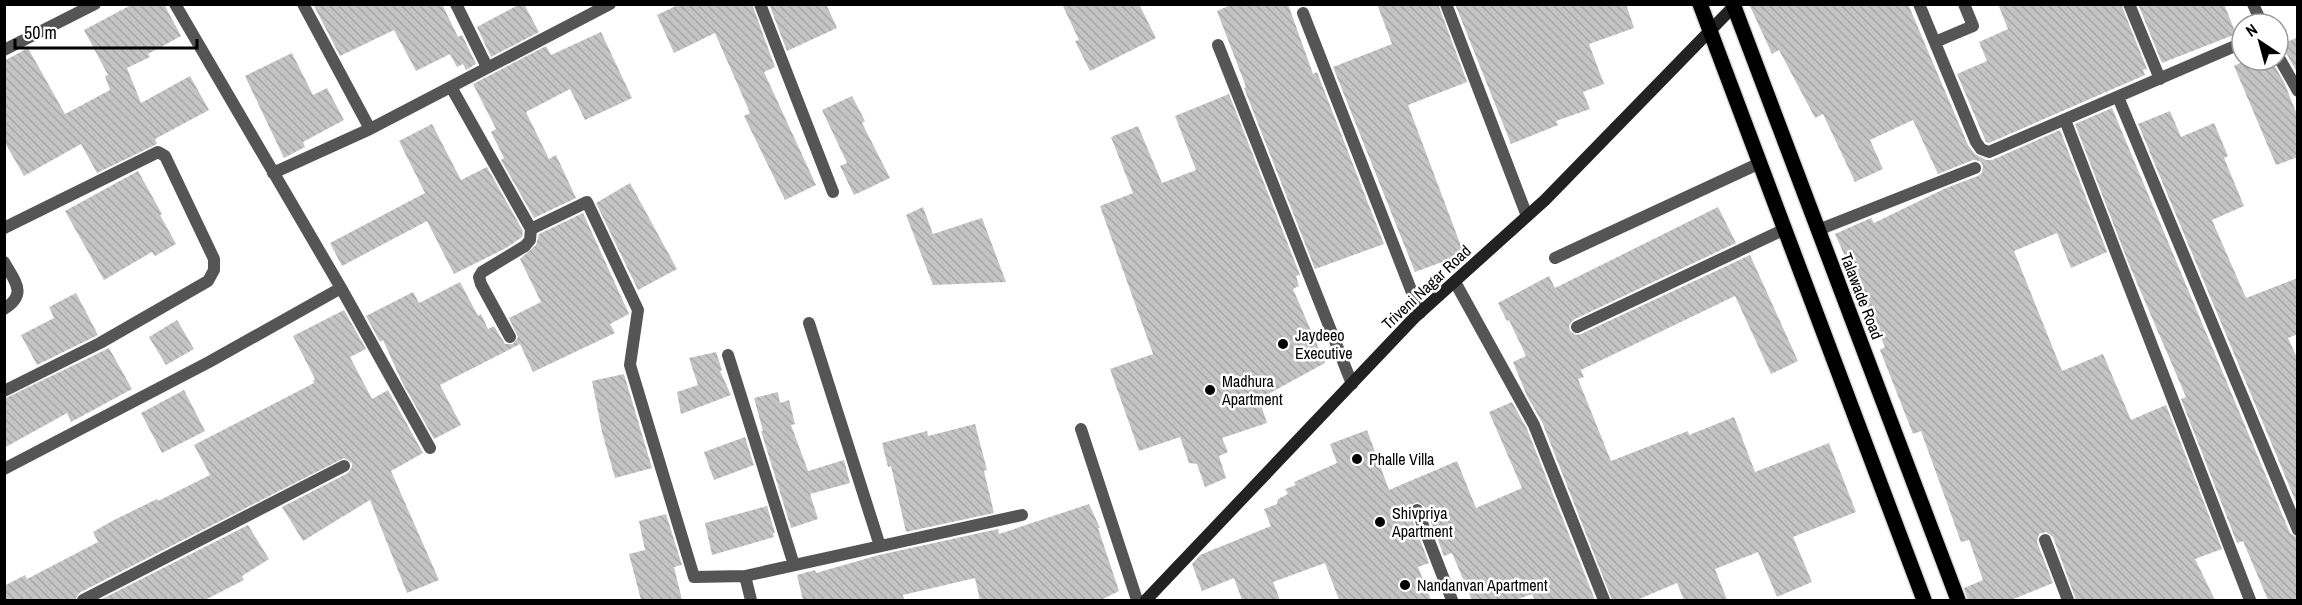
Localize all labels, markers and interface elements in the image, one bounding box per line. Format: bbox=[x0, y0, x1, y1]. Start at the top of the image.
scale bar bbox=[15, 12, 196, 50]
north arrow bbox=[2230, 12, 2290, 72]
text: N bbox=[2241, 18, 2261, 42]
text: 50 m bbox=[24, 20, 57, 45]
street label: Triveni Nagar Road bbox=[1377, 240, 1475, 334]
street label: Talawade Road bbox=[1835, 250, 1889, 342]
place label: Jaydeeo Executive bbox=[1295, 324, 1353, 364]
marker: Jaydeeo Executive bbox=[1276, 337, 1290, 351]
place label: Madhura Apartment bbox=[1221, 370, 1283, 410]
marker: Madhura Apartment bbox=[1203, 383, 1217, 397]
place label: Phalle Villa bbox=[1369, 448, 1435, 470]
marker: Phalle Villa bbox=[1350, 452, 1364, 466]
place label: Shivpriya Apartment bbox=[1391, 502, 1453, 542]
marker: Shivpriya Apartment bbox=[1373, 515, 1387, 529]
place label: Nandanvan Apartment bbox=[1417, 574, 1548, 596]
marker: Nandanvan Apartment bbox=[1398, 578, 1412, 592]

